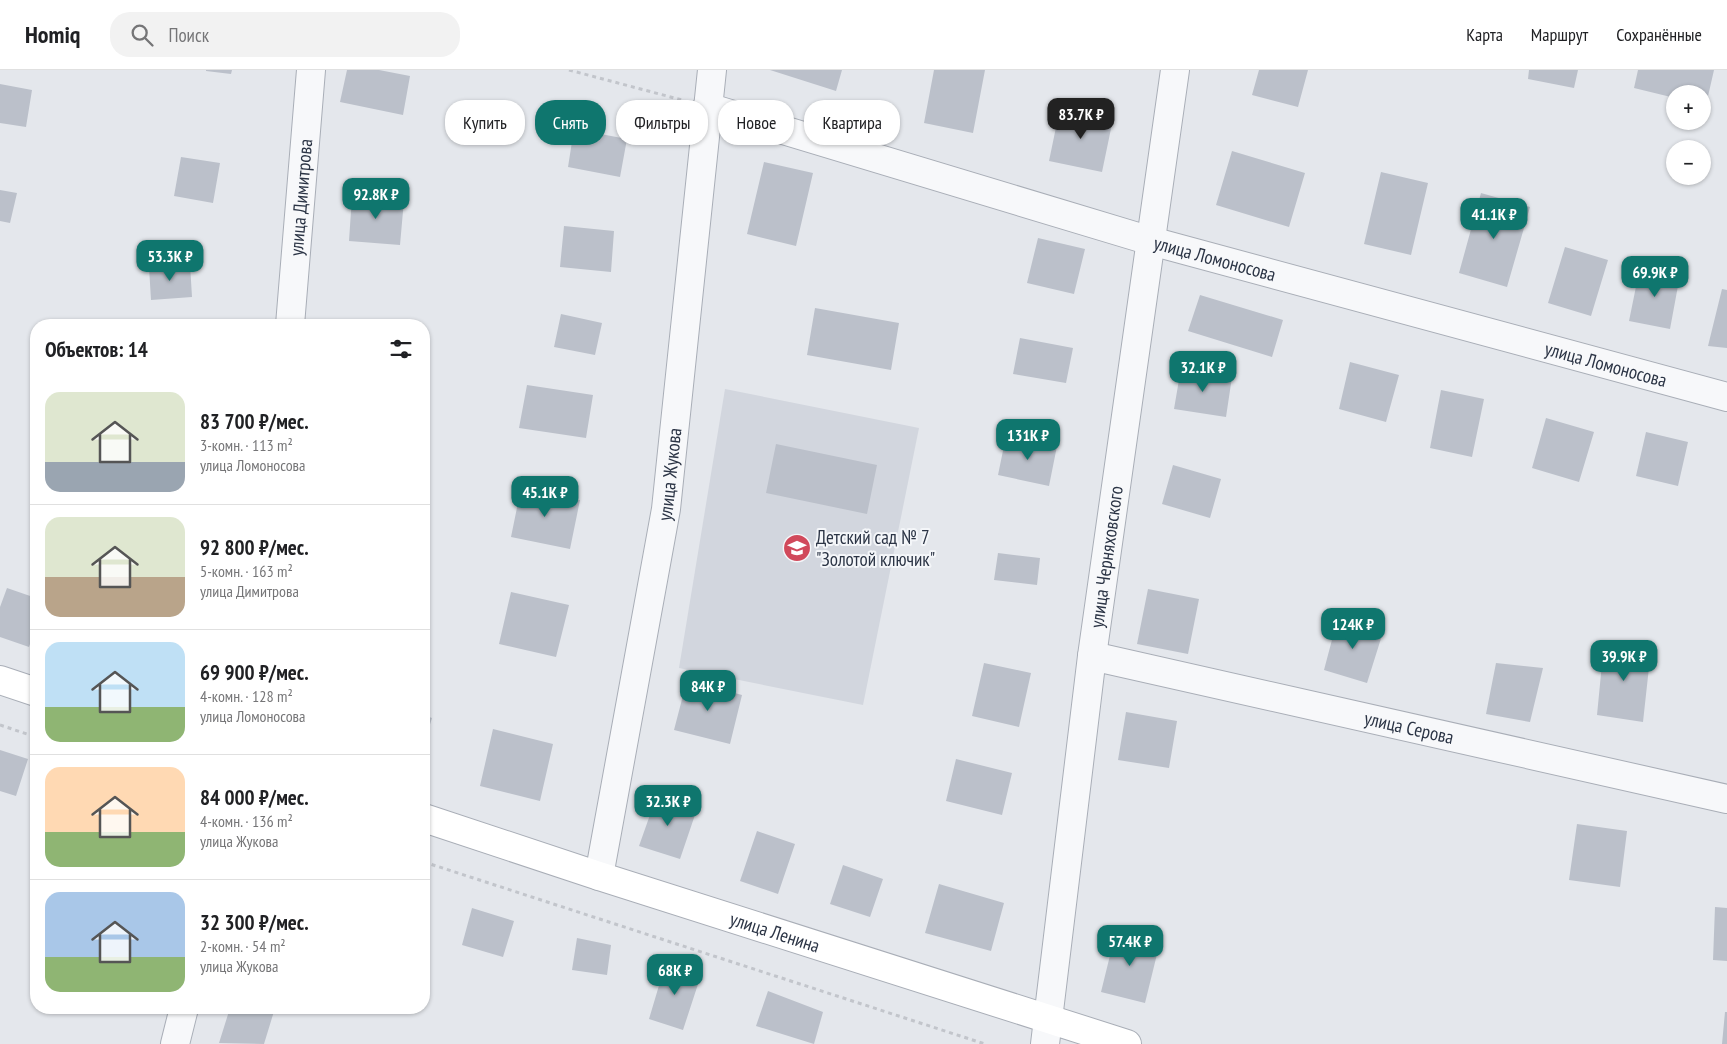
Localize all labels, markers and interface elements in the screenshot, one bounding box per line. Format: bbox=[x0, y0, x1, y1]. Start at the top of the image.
search box bbox=[110, 12, 460, 57]
text: Homiq bbox=[25, 19, 80, 50]
icon: search bbox=[128, 21, 156, 49]
text: Поиск bbox=[168, 23, 209, 47]
text: Карта bbox=[1466, 23, 1503, 46]
text: Маршрут bbox=[1531, 23, 1588, 46]
text: Сохранённые bbox=[1616, 23, 1702, 46]
map controls bbox=[1666, 85, 1711, 185]
button: + bbox=[1666, 85, 1711, 130]
pin: 83.7K ₽ bbox=[1035, 98, 1127, 140]
chip: Купить bbox=[445, 100, 525, 145]
chip: Снять bbox=[535, 100, 606, 145]
chip: Фильтры bbox=[616, 100, 708, 145]
chip: Новое bbox=[718, 100, 794, 145]
chip: Квартира bbox=[804, 100, 900, 145]
text: 83.7K ₽ bbox=[1058, 104, 1104, 124]
street label: улица Димитрова bbox=[284, 138, 317, 257]
button: − bbox=[1666, 140, 1711, 185]
pin: 92.8K ₽ bbox=[330, 178, 422, 220]
text: 92.8K ₽ bbox=[353, 184, 399, 204]
pin: 41.1K ₽ bbox=[1448, 198, 1540, 240]
text: 41.1K ₽ bbox=[1471, 204, 1517, 224]
street label: улица Ломоносова bbox=[1151, 230, 1279, 286]
pin: 53.3K ₽ bbox=[124, 240, 216, 282]
text: 53.3K ₽ bbox=[147, 246, 193, 266]
pin: 69.9K ₽ bbox=[1609, 256, 1701, 298]
text: 69.9K ₽ bbox=[1632, 262, 1678, 282]
icon: filters bbox=[387, 335, 415, 363]
text: Объектов: 14 bbox=[45, 336, 148, 363]
street label: улица Ломоносова bbox=[1542, 336, 1669, 392]
pin: 32.1K ₽ bbox=[1157, 350, 1249, 393]
text: 32.1K ₽ bbox=[1180, 357, 1226, 377]
text: 83 700 ₽/мес. bbox=[200, 408, 309, 435]
icon: home bbox=[85, 412, 145, 472]
pin: 131K ₽ bbox=[987, 418, 1069, 461]
text: 131K ₽ bbox=[1007, 425, 1049, 445]
street label: улица Жукова bbox=[652, 427, 686, 523]
text: 3-комн. · 113 m² bbox=[200, 435, 293, 455]
text: улица Ломоносова bbox=[200, 455, 305, 475]
pin: 45.1K ₽ bbox=[499, 476, 591, 518]
text: 45.1K ₽ bbox=[522, 482, 568, 502]
street label: улица Черняховского bbox=[1084, 484, 1128, 629]
place label: Детский сад № 7 "Золотой ключик" bbox=[816, 525, 935, 571]
school or university icon: Детский сад № 7 "Золотой ключик" bbox=[782, 533, 812, 563]
text: 92 800 ₽/мес. bbox=[200, 534, 309, 561]
icon: home bbox=[85, 537, 145, 597]
text: 5-комн. · 163 m² bbox=[200, 561, 293, 581]
text: улица Димитрова bbox=[200, 581, 299, 601]
pin: 124K ₽ bbox=[1312, 608, 1394, 650]
text: 124K ₽ bbox=[1332, 614, 1374, 634]
pin: 39.9K ₽ bbox=[1578, 640, 1670, 682]
text: 39.9K ₽ bbox=[1601, 646, 1647, 666]
text: 69 900 ₽/мес. bbox=[200, 659, 309, 686]
icon: home bbox=[85, 662, 145, 722]
pin: 84K ₽ bbox=[673, 670, 743, 712]
text: 84K ₽ bbox=[691, 676, 725, 696]
text: 4-комн. · 128 m² bbox=[200, 686, 293, 706]
text: улица Ломоносова bbox=[200, 706, 305, 726]
street label: улица Серова bbox=[1362, 706, 1456, 749]
text: 84 000 ₽/мес. bbox=[200, 784, 309, 811]
pin: 32.3K ₽ bbox=[622, 784, 714, 827]
icon: home bbox=[85, 787, 145, 847]
text: 32.3K ₽ bbox=[645, 791, 691, 811]
text: 4-комн. · 136 m² bbox=[200, 811, 293, 831]
text: улица Жукова bbox=[200, 831, 278, 851]
street label: улица Ленина bbox=[727, 906, 823, 958]
text: 32 300 ₽/мес. bbox=[200, 909, 309, 936]
icon: home bbox=[85, 912, 145, 972]
pin: 57.4K ₽ bbox=[1084, 924, 1176, 967]
text: 57.4K ₽ bbox=[1108, 931, 1152, 951]
text: 2-комн. · 54 m² bbox=[200, 936, 286, 956]
pin: 68K ₽ bbox=[640, 954, 710, 996]
text: улица Жукова bbox=[200, 956, 278, 976]
text: 68K ₽ bbox=[658, 960, 692, 980]

